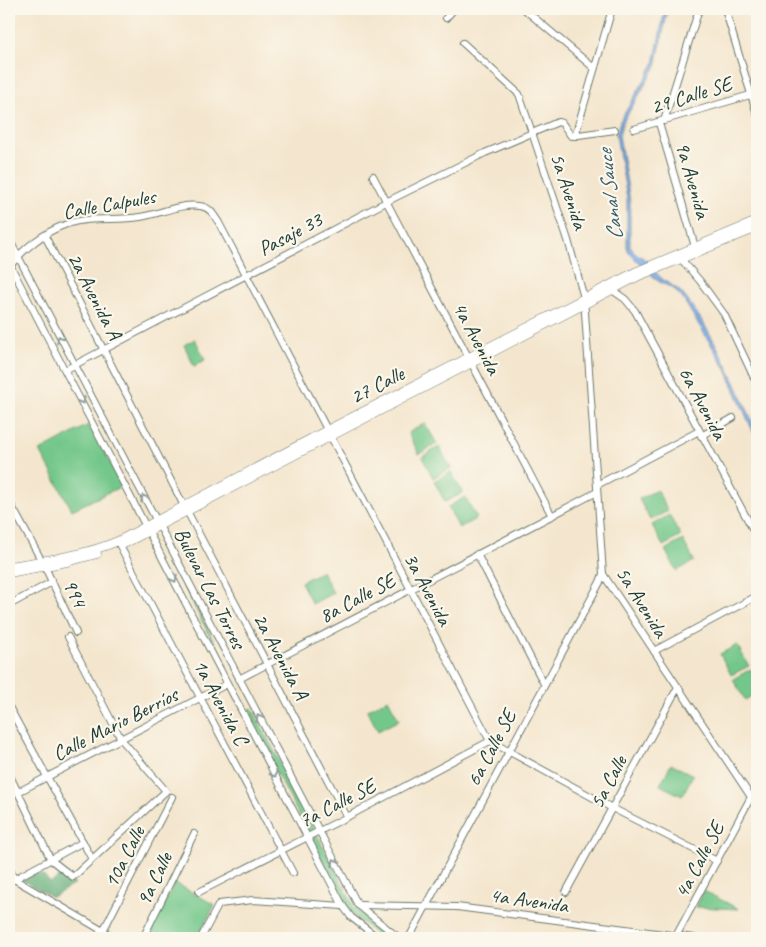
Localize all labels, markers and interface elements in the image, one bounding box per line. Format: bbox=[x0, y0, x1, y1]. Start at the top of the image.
street label: 29 Calle SE bbox=[647, 70, 737, 120]
street label: 9a Avenida bbox=[670, 139, 717, 223]
water label: Canal Sauce bbox=[590, 144, 629, 242]
street label: 5a Avenida bbox=[544, 150, 594, 234]
street label: Calle Calpules bbox=[61, 183, 159, 225]
street label: Pasaje 33 bbox=[254, 206, 328, 262]
street label: 2a Avenida A bbox=[62, 248, 129, 345]
street label: 4a Avenida bbox=[447, 297, 508, 380]
one-way arrow bbox=[56, 335, 66, 344]
street label: 27 Calle bbox=[346, 360, 409, 410]
street label: 6a Avenida bbox=[673, 362, 734, 445]
one-way arrow bbox=[76, 396, 86, 405]
one-way arrow bbox=[141, 495, 151, 504]
street label: Bulevar Las Torres bbox=[168, 523, 252, 654]
street label: 3a Avenida bbox=[398, 548, 459, 631]
street label: 5a Avenida bbox=[610, 562, 675, 644]
street label: 8a Calle SE bbox=[315, 566, 402, 629]
one-way arrow bbox=[168, 574, 178, 583]
street label: 994 bbox=[57, 575, 94, 614]
street label: 2a Avenida A bbox=[247, 608, 315, 705]
street label: 1a Avenida C bbox=[188, 655, 255, 751]
street label: Calle Mario Berríos bbox=[48, 680, 184, 767]
street label: 6a Calle SE bbox=[460, 703, 523, 790]
one-way arrow bbox=[255, 714, 265, 723]
street label: 5a Calle bbox=[583, 750, 633, 813]
one-way arrow bbox=[268, 769, 278, 778]
street label: 7a Calle SE bbox=[294, 771, 382, 833]
street label: 4a Calle SE bbox=[668, 815, 731, 902]
street label: 10a Calle bbox=[98, 821, 151, 892]
street label: 9a Calle bbox=[130, 847, 178, 910]
one-way arrow bbox=[331, 858, 341, 867]
street label: 4a Avenida bbox=[488, 882, 572, 919]

